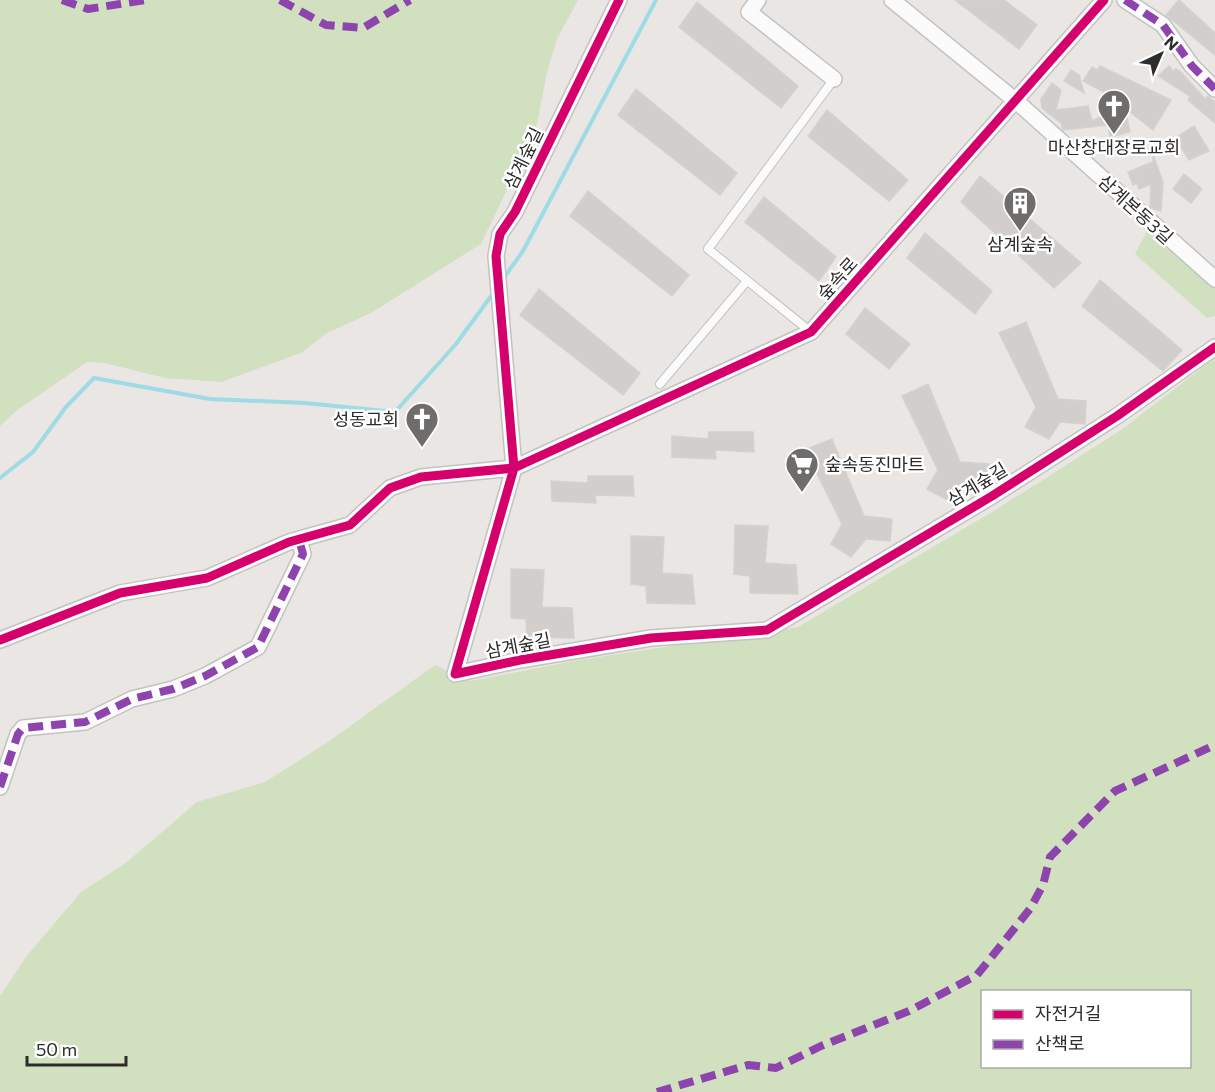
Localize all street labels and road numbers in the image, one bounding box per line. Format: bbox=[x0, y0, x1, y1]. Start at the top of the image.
street label: 삼계숲길 bbox=[499, 123, 547, 193]
street label: 삼계본동3길 bbox=[1094, 170, 1178, 248]
street label: 숲속로 bbox=[812, 252, 862, 304]
street label: 삼계숲길 bbox=[943, 458, 1011, 510]
street label: 삼계숲길 bbox=[483, 628, 553, 662]

